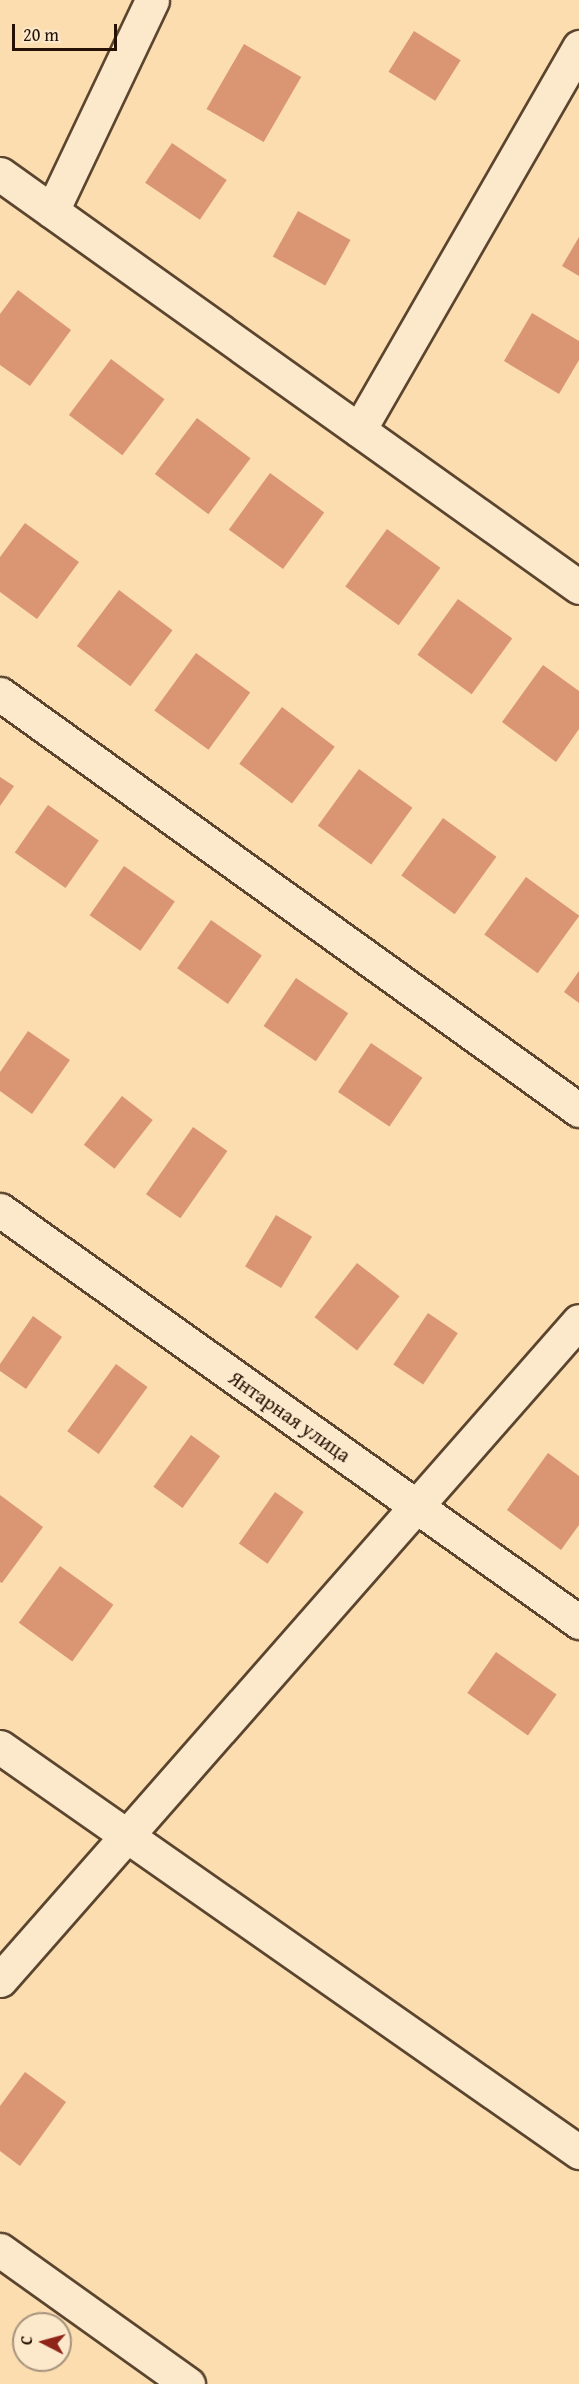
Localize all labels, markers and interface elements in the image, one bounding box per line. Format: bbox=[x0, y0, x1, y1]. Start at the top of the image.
scale bar bbox=[15, 12, 120, 50]
text: 20 m bbox=[23, 21, 59, 48]
street label: Янтарная улица bbox=[225, 1365, 355, 1467]
north arrow bbox=[12, 2312, 72, 2372]
text: С bbox=[14, 2335, 38, 2346]

